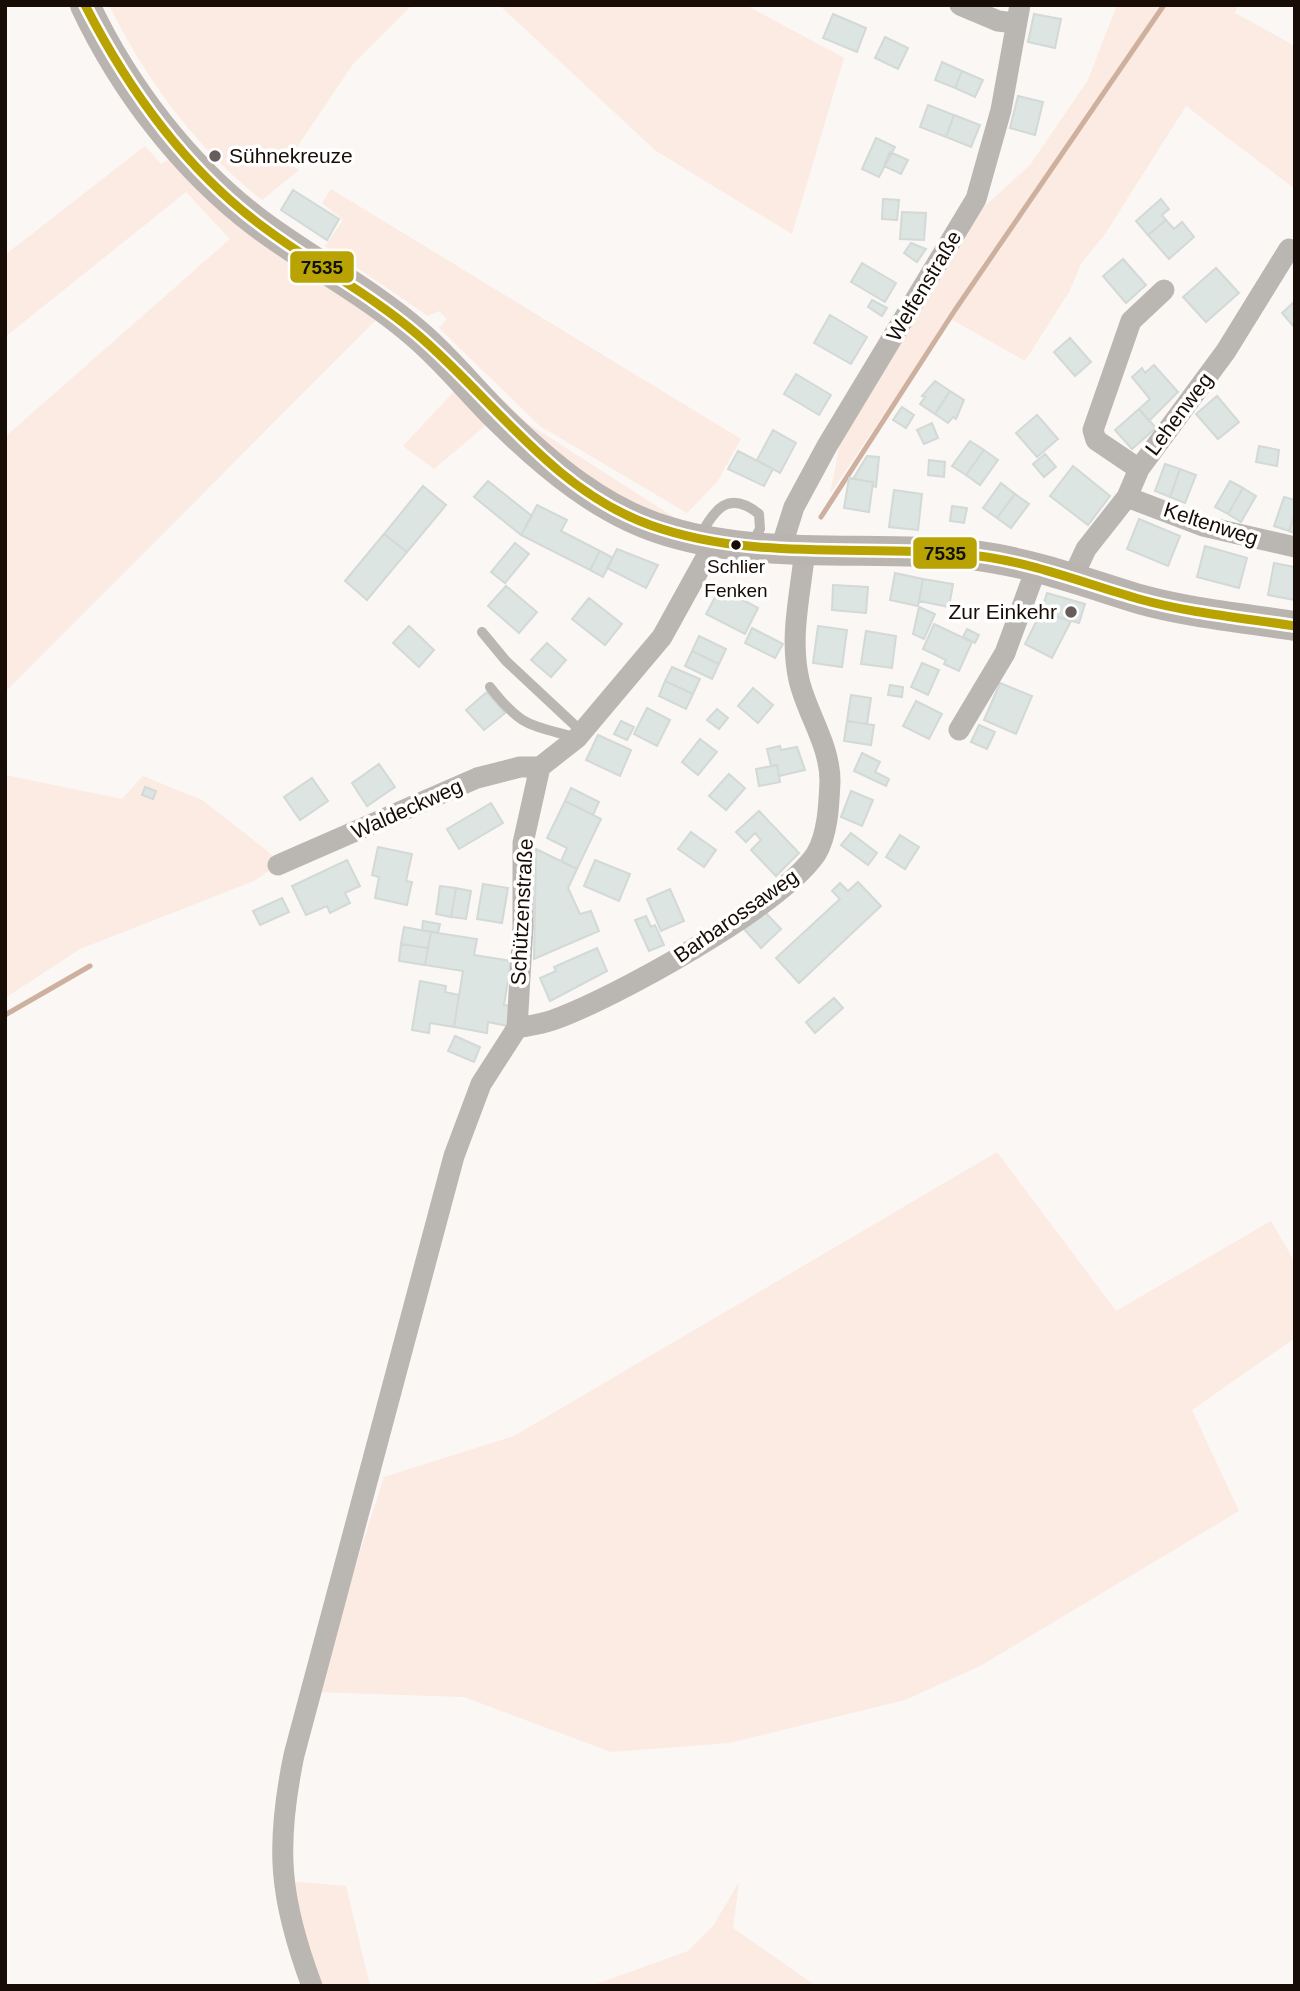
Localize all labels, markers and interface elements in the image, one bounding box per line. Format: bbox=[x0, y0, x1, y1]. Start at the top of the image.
place label: Sühnekreuze bbox=[229, 144, 353, 167]
marker: Sühnekreuze bbox=[207, 148, 223, 164]
street label: Welfenstraße bbox=[882, 226, 965, 345]
line badge: 7535 bbox=[289, 250, 355, 284]
text: 7535 bbox=[301, 257, 344, 278]
street label: Lehenweg bbox=[1140, 368, 1217, 459]
street label: Keltenweg bbox=[1161, 497, 1261, 550]
line badge: 7535 bbox=[912, 536, 978, 570]
marker: Schlier Fenken bbox=[729, 538, 743, 552]
text: 7535 bbox=[924, 543, 967, 564]
place label: Schlier Fenken bbox=[704, 556, 768, 601]
place label: Zur Einkehr bbox=[948, 600, 1057, 623]
marker: Zur Einkehr bbox=[1063, 604, 1079, 620]
street label: Waldeckweg bbox=[348, 774, 466, 843]
street label: Schützenstraße bbox=[506, 838, 537, 986]
street label: Barbarossaweg bbox=[669, 864, 802, 967]

